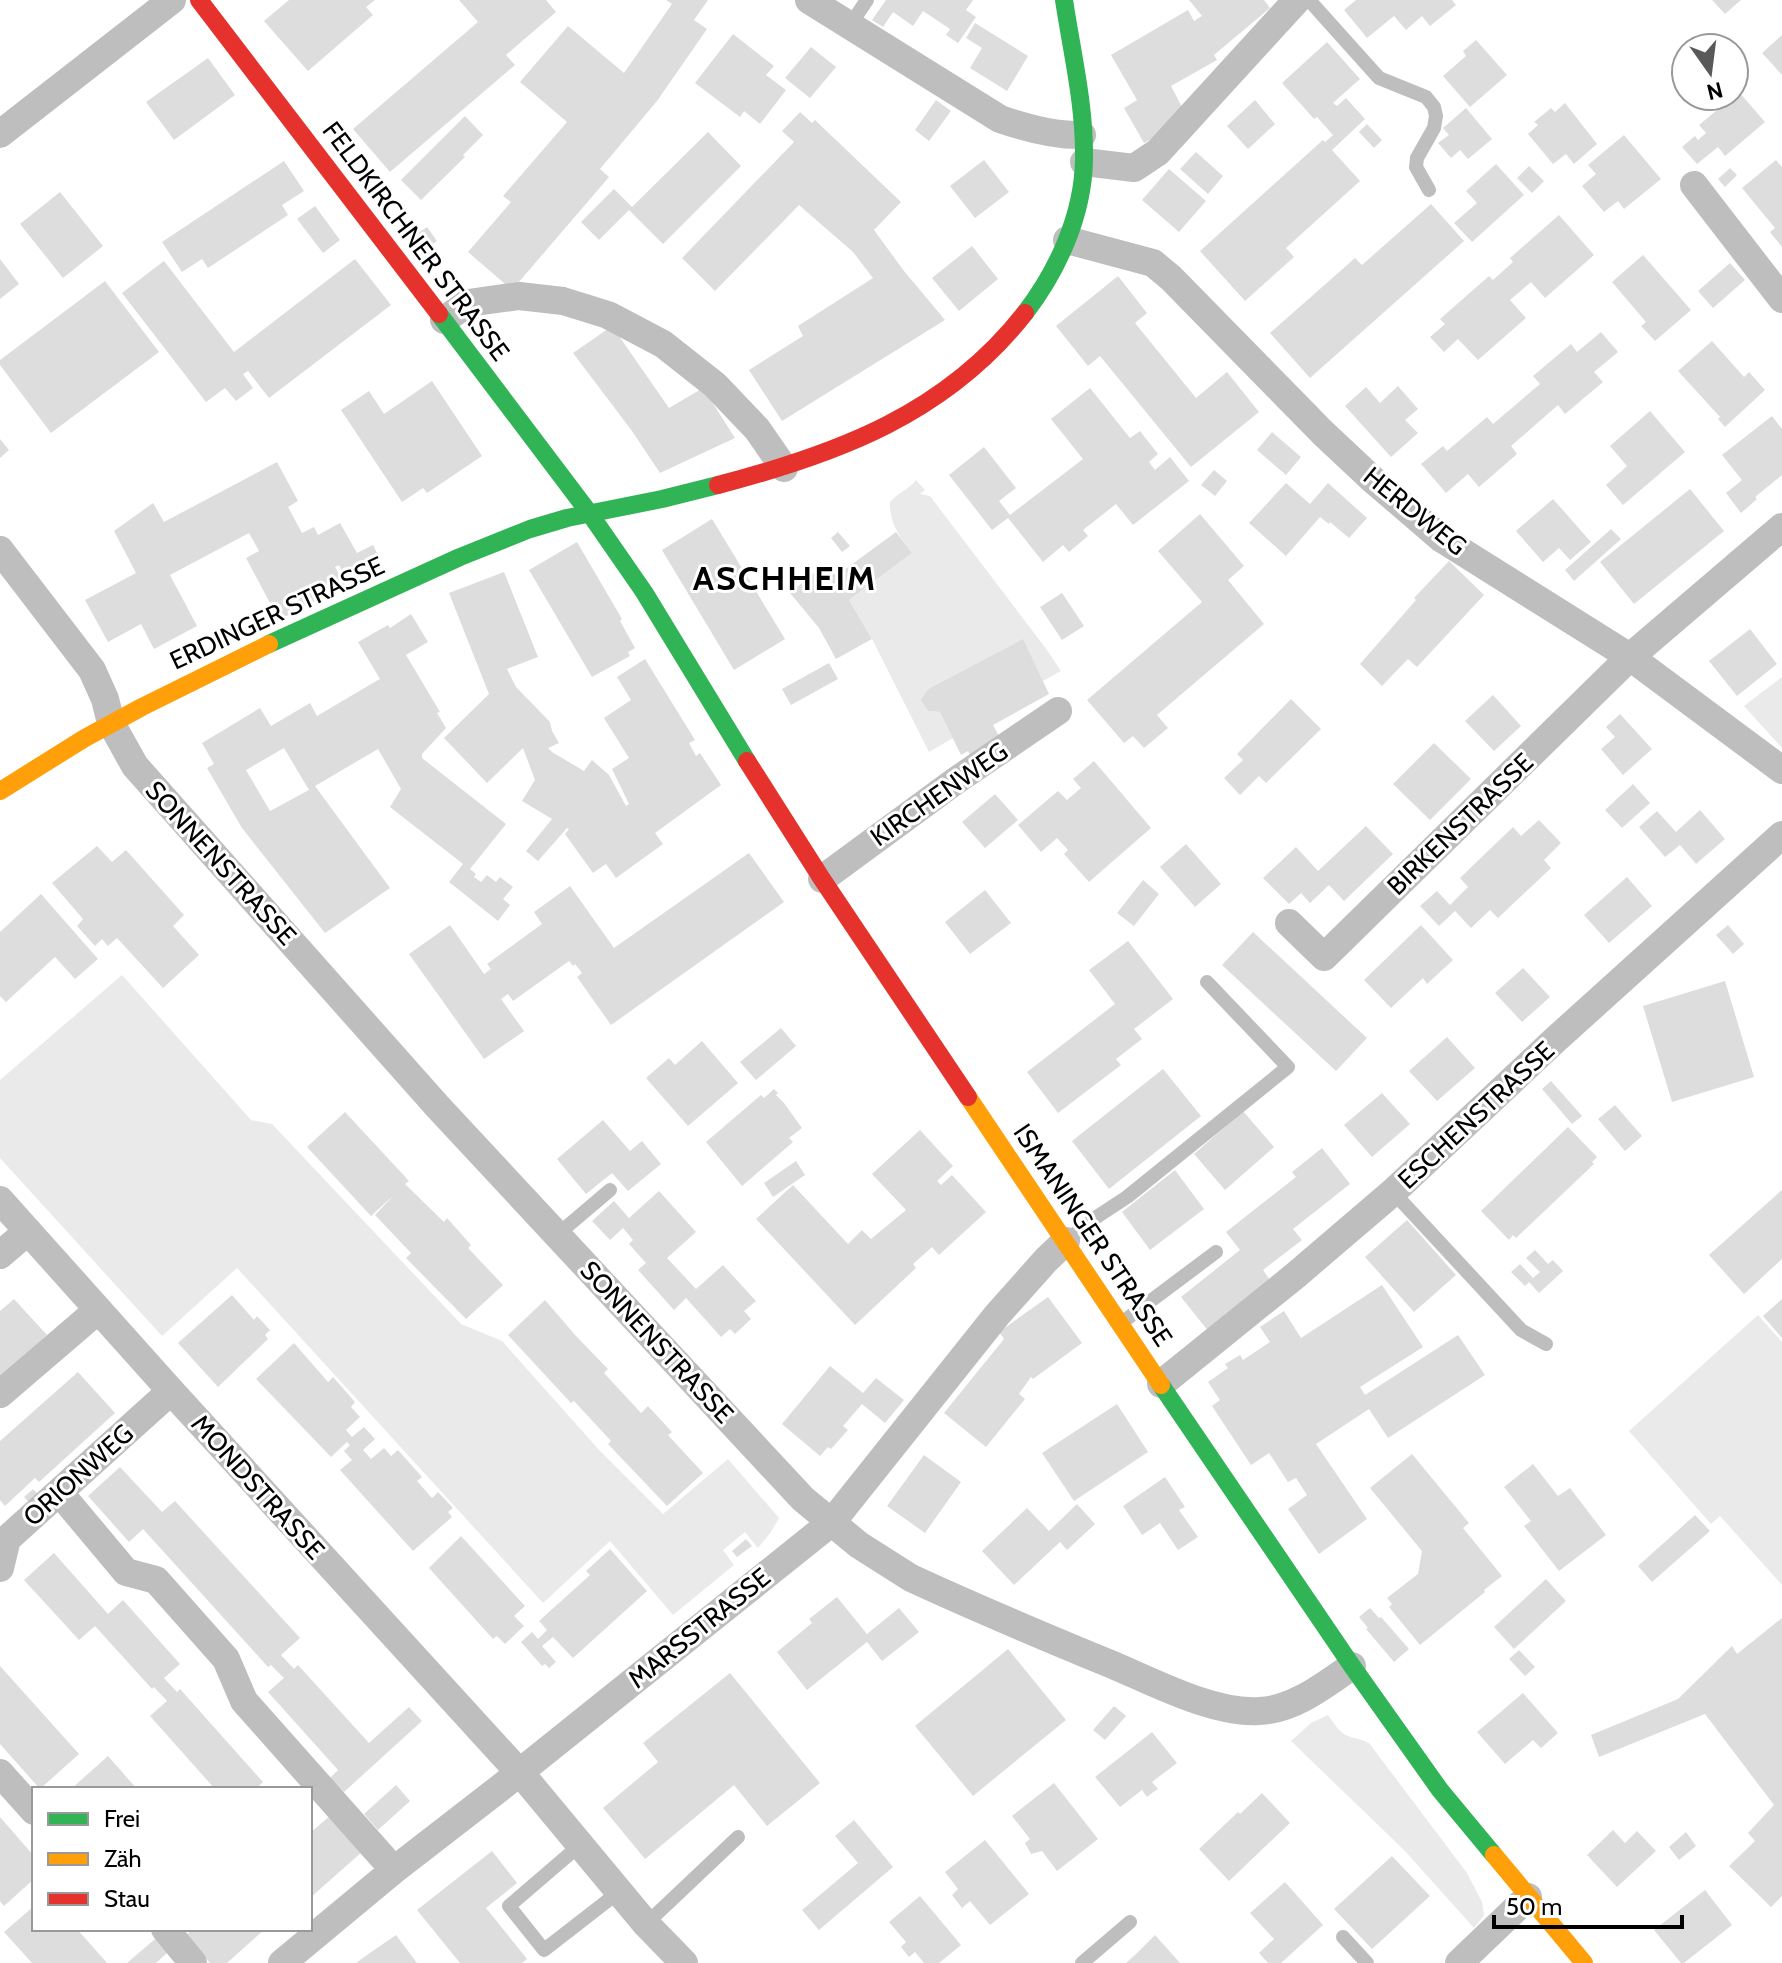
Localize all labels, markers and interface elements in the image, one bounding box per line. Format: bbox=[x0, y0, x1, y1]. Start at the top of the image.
north arrow bbox=[1670, 32, 1750, 112]
text: N bbox=[1704, 76, 1726, 106]
street label: FELDKIRCHNER STRASSE bbox=[316, 115, 516, 367]
street label: HERDWEG bbox=[1357, 460, 1473, 562]
street label: ERDINGER STRASSE bbox=[165, 549, 389, 677]
district label: ASCHHEIM bbox=[693, 557, 877, 599]
street label: KIRCHENWEG bbox=[864, 735, 1014, 853]
street label: BIRKENSTRASSE bbox=[1380, 746, 1540, 902]
street label: SONNENSTRASSE bbox=[139, 774, 303, 952]
street label: ESCHENSTRASSE bbox=[1391, 1034, 1561, 1196]
street label: ISMANINGER STRASSE bbox=[1007, 1118, 1179, 1352]
street label: SONNENSTRASSE bbox=[574, 1254, 740, 1430]
street label: MONDSTRASSE bbox=[185, 1408, 331, 1566]
street label: ORIONWEG bbox=[16, 1417, 140, 1533]
street label: MARSSTRASSE bbox=[622, 1561, 776, 1695]
legend bbox=[32, 1787, 312, 1931]
text: Frei bbox=[104, 1804, 140, 1833]
text: Zäh bbox=[104, 1844, 141, 1873]
scale bar bbox=[1494, 1879, 1682, 1929]
text: Stau bbox=[104, 1884, 150, 1913]
text: 50 m bbox=[1506, 1892, 1562, 1921]

